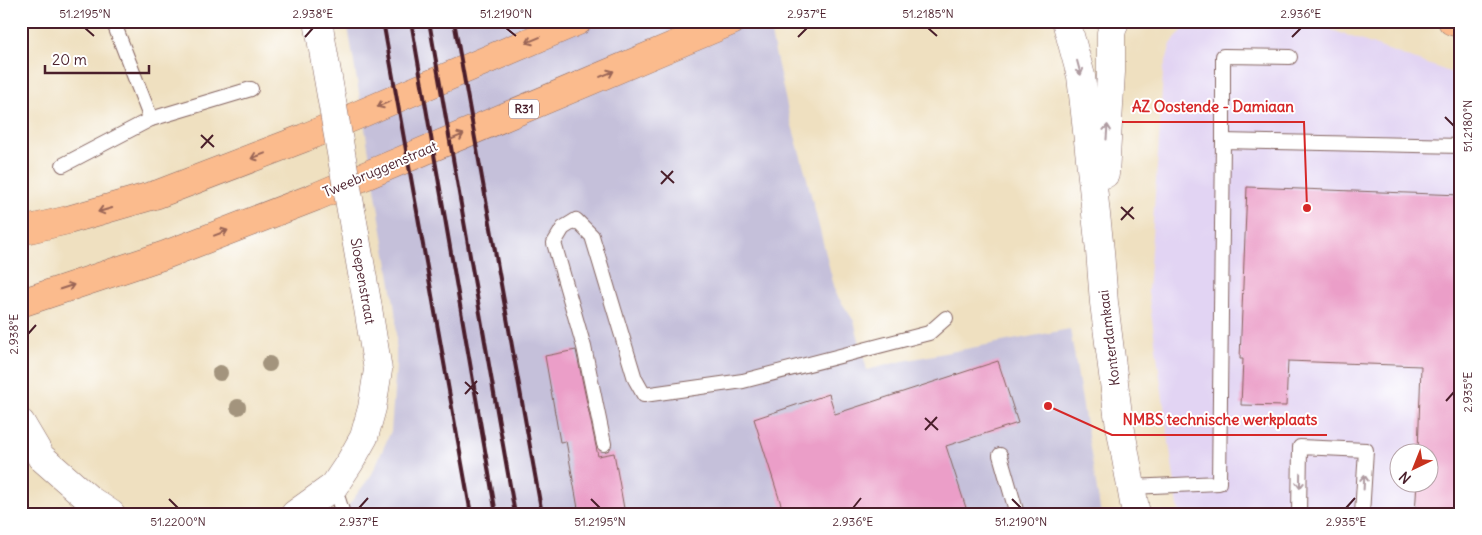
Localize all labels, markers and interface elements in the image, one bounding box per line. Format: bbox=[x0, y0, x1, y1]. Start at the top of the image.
text: 51.2195°N bbox=[59, 6, 111, 21]
text: 2.938°E bbox=[293, 6, 333, 21]
text: 51.2190°N bbox=[480, 6, 532, 21]
text: 2.937°E bbox=[787, 6, 827, 21]
text: 51.2185°N bbox=[902, 6, 954, 21]
text: 2.936°E bbox=[1281, 6, 1321, 21]
one-way arrow bbox=[526, 37, 541, 46]
scale bar bbox=[45, 42, 149, 74]
text: 20 m bbox=[52, 50, 87, 69]
one-way arrow bbox=[1074, 60, 1084, 76]
one-way arrow bbox=[599, 69, 614, 78]
callout: AZ Oostende - Damiaan bbox=[1122, 92, 1304, 122]
text: AZ Oostende - Damiaan bbox=[1132, 97, 1294, 116]
one-way arrow bbox=[377, 100, 392, 110]
road number: R31 bbox=[509, 100, 539, 118]
text: 51.2180°N bbox=[1460, 100, 1475, 152]
one-way arrow bbox=[1103, 124, 1112, 140]
one-way arrow bbox=[449, 132, 464, 141]
street label: Tweebruggenstraat bbox=[320, 137, 440, 201]
one-way arrow bbox=[251, 152, 267, 161]
one-way arrow bbox=[98, 205, 114, 215]
one-way arrow bbox=[213, 228, 228, 237]
street label: Sloepenstraat bbox=[347, 236, 379, 326]
one-way arrow bbox=[59, 282, 75, 292]
street label: Konterdamkaai bbox=[1094, 289, 1124, 387]
text: 2.938°E bbox=[6, 314, 21, 354]
text: 2.935°E bbox=[1460, 372, 1475, 412]
callout: NMBS technische werkplaats bbox=[1112, 405, 1327, 435]
text: NMBS technische werkplaats bbox=[1123, 410, 1318, 430]
north arrow bbox=[1390, 442, 1440, 492]
text: N bbox=[1395, 468, 1415, 487]
one-way arrow bbox=[1295, 472, 1304, 488]
one-way arrow bbox=[1359, 474, 1369, 490]
text: 51.2200°N bbox=[150, 514, 206, 529]
text: 2.937°E bbox=[339, 514, 379, 529]
text: 51.2195°N bbox=[574, 514, 626, 529]
text: 2.936°E bbox=[833, 514, 873, 529]
text: 51.2190°N bbox=[995, 514, 1047, 529]
text: 2.935°E bbox=[1326, 514, 1366, 529]

